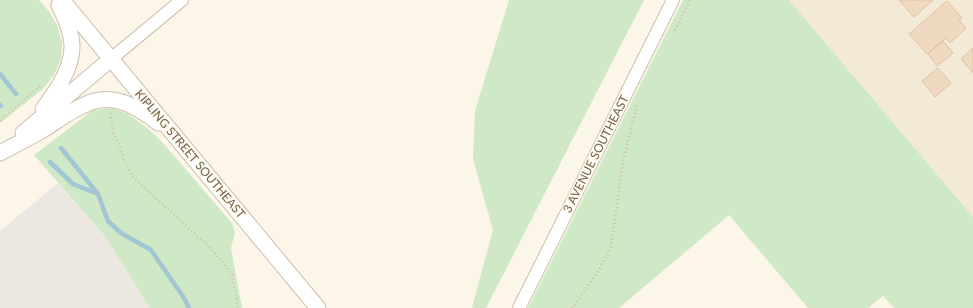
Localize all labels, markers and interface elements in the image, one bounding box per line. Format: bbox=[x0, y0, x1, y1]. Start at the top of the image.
street label: KIPLING STREET SOUTHEAST bbox=[132, 86, 249, 221]
street label: 3 AVENUE SOUTHEAST bbox=[559, 92, 632, 215]

